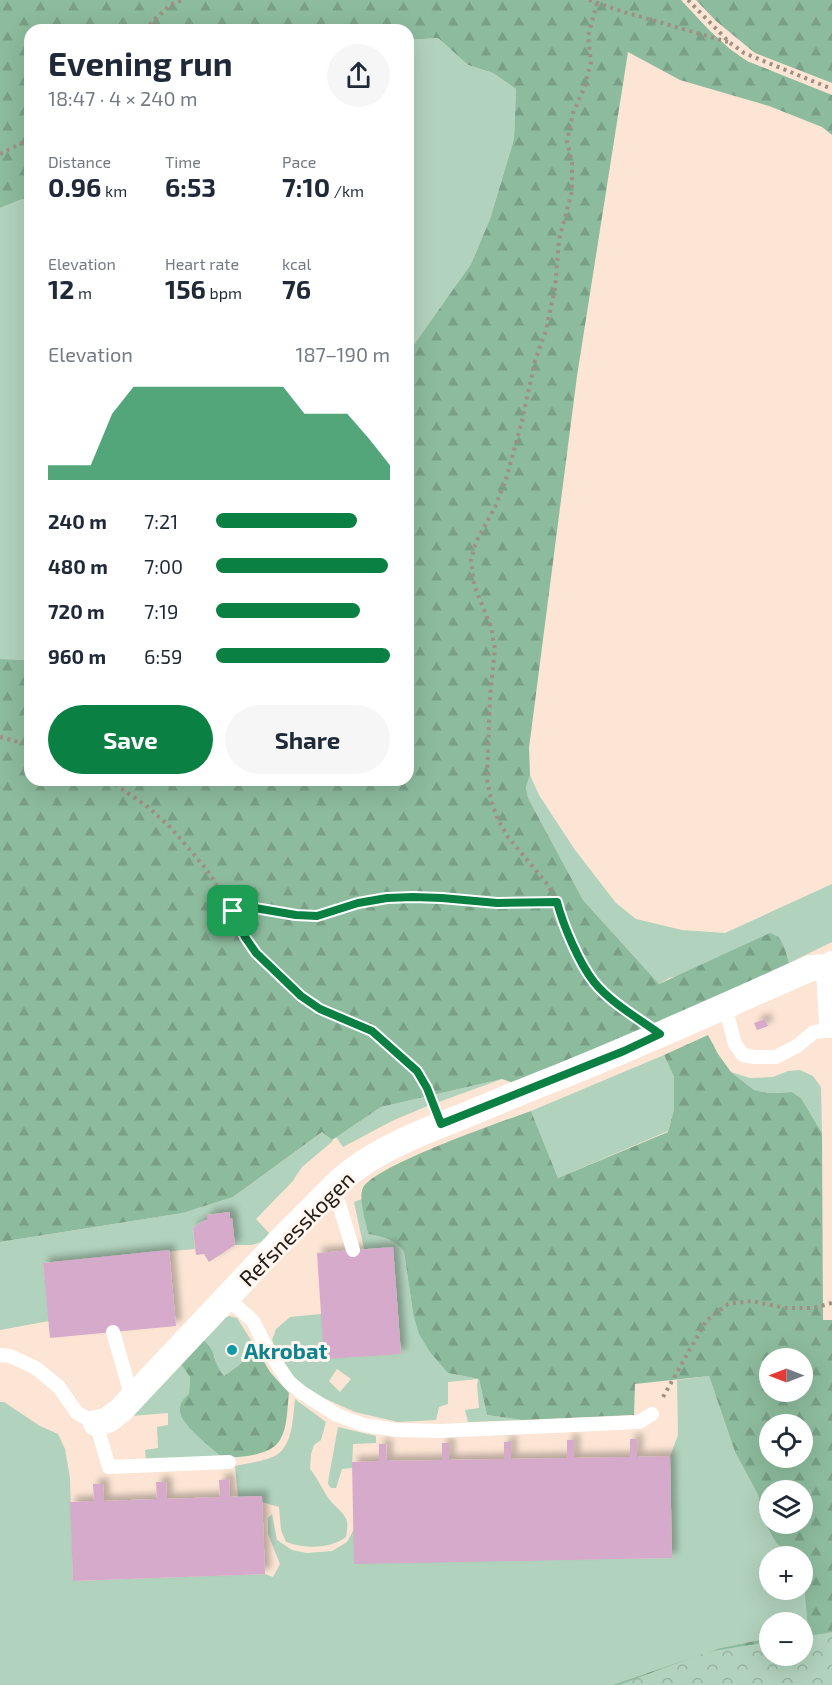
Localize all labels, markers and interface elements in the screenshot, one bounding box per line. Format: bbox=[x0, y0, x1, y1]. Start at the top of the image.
text: Evening run bbox=[48, 43, 233, 83]
button: share bbox=[327, 44, 390, 107]
text: 18:47 · 4 × 240 m bbox=[48, 86, 197, 110]
text: Distance bbox=[48, 152, 111, 171]
text: Time bbox=[165, 152, 201, 171]
text: Pace bbox=[282, 152, 316, 171]
text: 0.96 bbox=[48, 171, 101, 202]
text: 6:53 bbox=[165, 171, 216, 202]
text: 7:10 bbox=[282, 171, 330, 202]
text: km bbox=[101, 181, 127, 200]
text: /km bbox=[330, 181, 364, 200]
text: Elevation bbox=[48, 254, 116, 273]
text: Heart rate bbox=[165, 254, 239, 273]
text: kcal bbox=[282, 254, 311, 273]
text: 12 bbox=[48, 273, 74, 304]
text: 156 bbox=[165, 273, 206, 304]
text: 76 bbox=[282, 273, 311, 304]
text: m bbox=[74, 283, 92, 302]
text: bpm bbox=[206, 283, 242, 302]
text: Elevation bbox=[48, 342, 133, 366]
text: 187–190 m bbox=[295, 342, 390, 366]
text: 240 m bbox=[48, 509, 107, 533]
text: 7:21 bbox=[144, 509, 178, 533]
text: 480 m bbox=[48, 554, 108, 578]
text: 7:00 bbox=[144, 554, 183, 578]
text: 720 m bbox=[48, 599, 105, 623]
text: 7:19 bbox=[144, 599, 178, 623]
text: 960 m bbox=[48, 644, 106, 668]
text: 6:59 bbox=[144, 644, 182, 668]
button: Save bbox=[48, 705, 213, 774]
button: Share bbox=[225, 705, 390, 774]
pin bbox=[207, 885, 258, 936]
icon: arrive bbox=[216, 894, 249, 927]
street label: Refsnesskogen bbox=[233, 1165, 359, 1291]
place label: Akrobat bbox=[244, 1337, 327, 1363]
marker: Akrobat bbox=[225, 1343, 239, 1357]
north arrow bbox=[759, 1348, 813, 1402]
map controls bbox=[759, 1348, 813, 1666]
button: locate bbox=[759, 1414, 813, 1468]
button: layers bbox=[759, 1480, 813, 1534]
button: + bbox=[759, 1546, 813, 1600]
button: − bbox=[759, 1612, 813, 1666]

